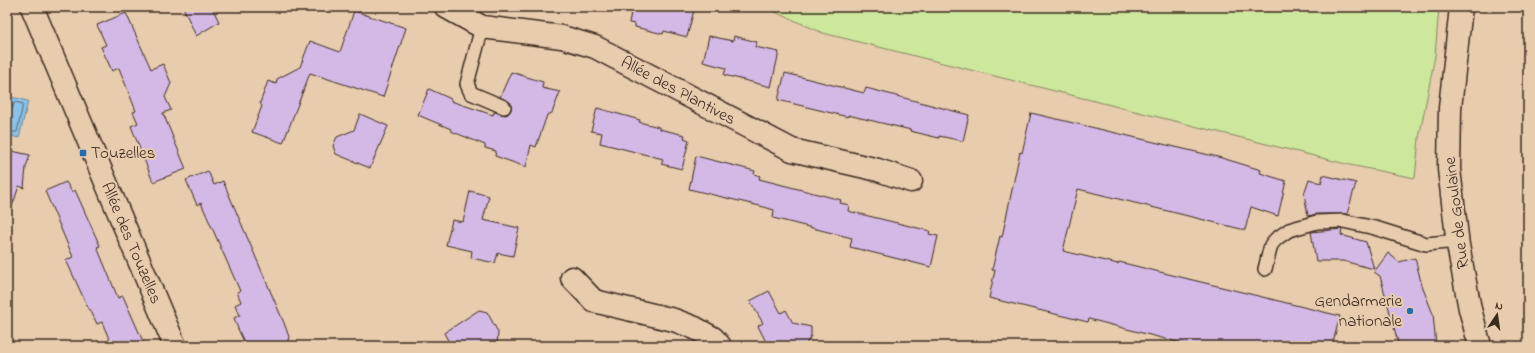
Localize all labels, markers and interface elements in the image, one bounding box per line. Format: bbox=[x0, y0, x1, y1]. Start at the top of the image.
street label: Allée des Plantives bbox=[616, 50, 740, 132]
place label: Touzelles bbox=[91, 141, 155, 166]
marker: Touzelles bbox=[78, 148, 88, 158]
street label: Rue de Goulaine bbox=[1438, 155, 1476, 270]
street label: Allée des Touzelles bbox=[94, 178, 168, 308]
place label: Gendarmerie nationale bbox=[1315, 289, 1402, 334]
north arrow bbox=[1477, 295, 1517, 335]
text: N bbox=[1494, 298, 1504, 315]
marker: Gendarmerie nationale bbox=[1405, 306, 1415, 316]

